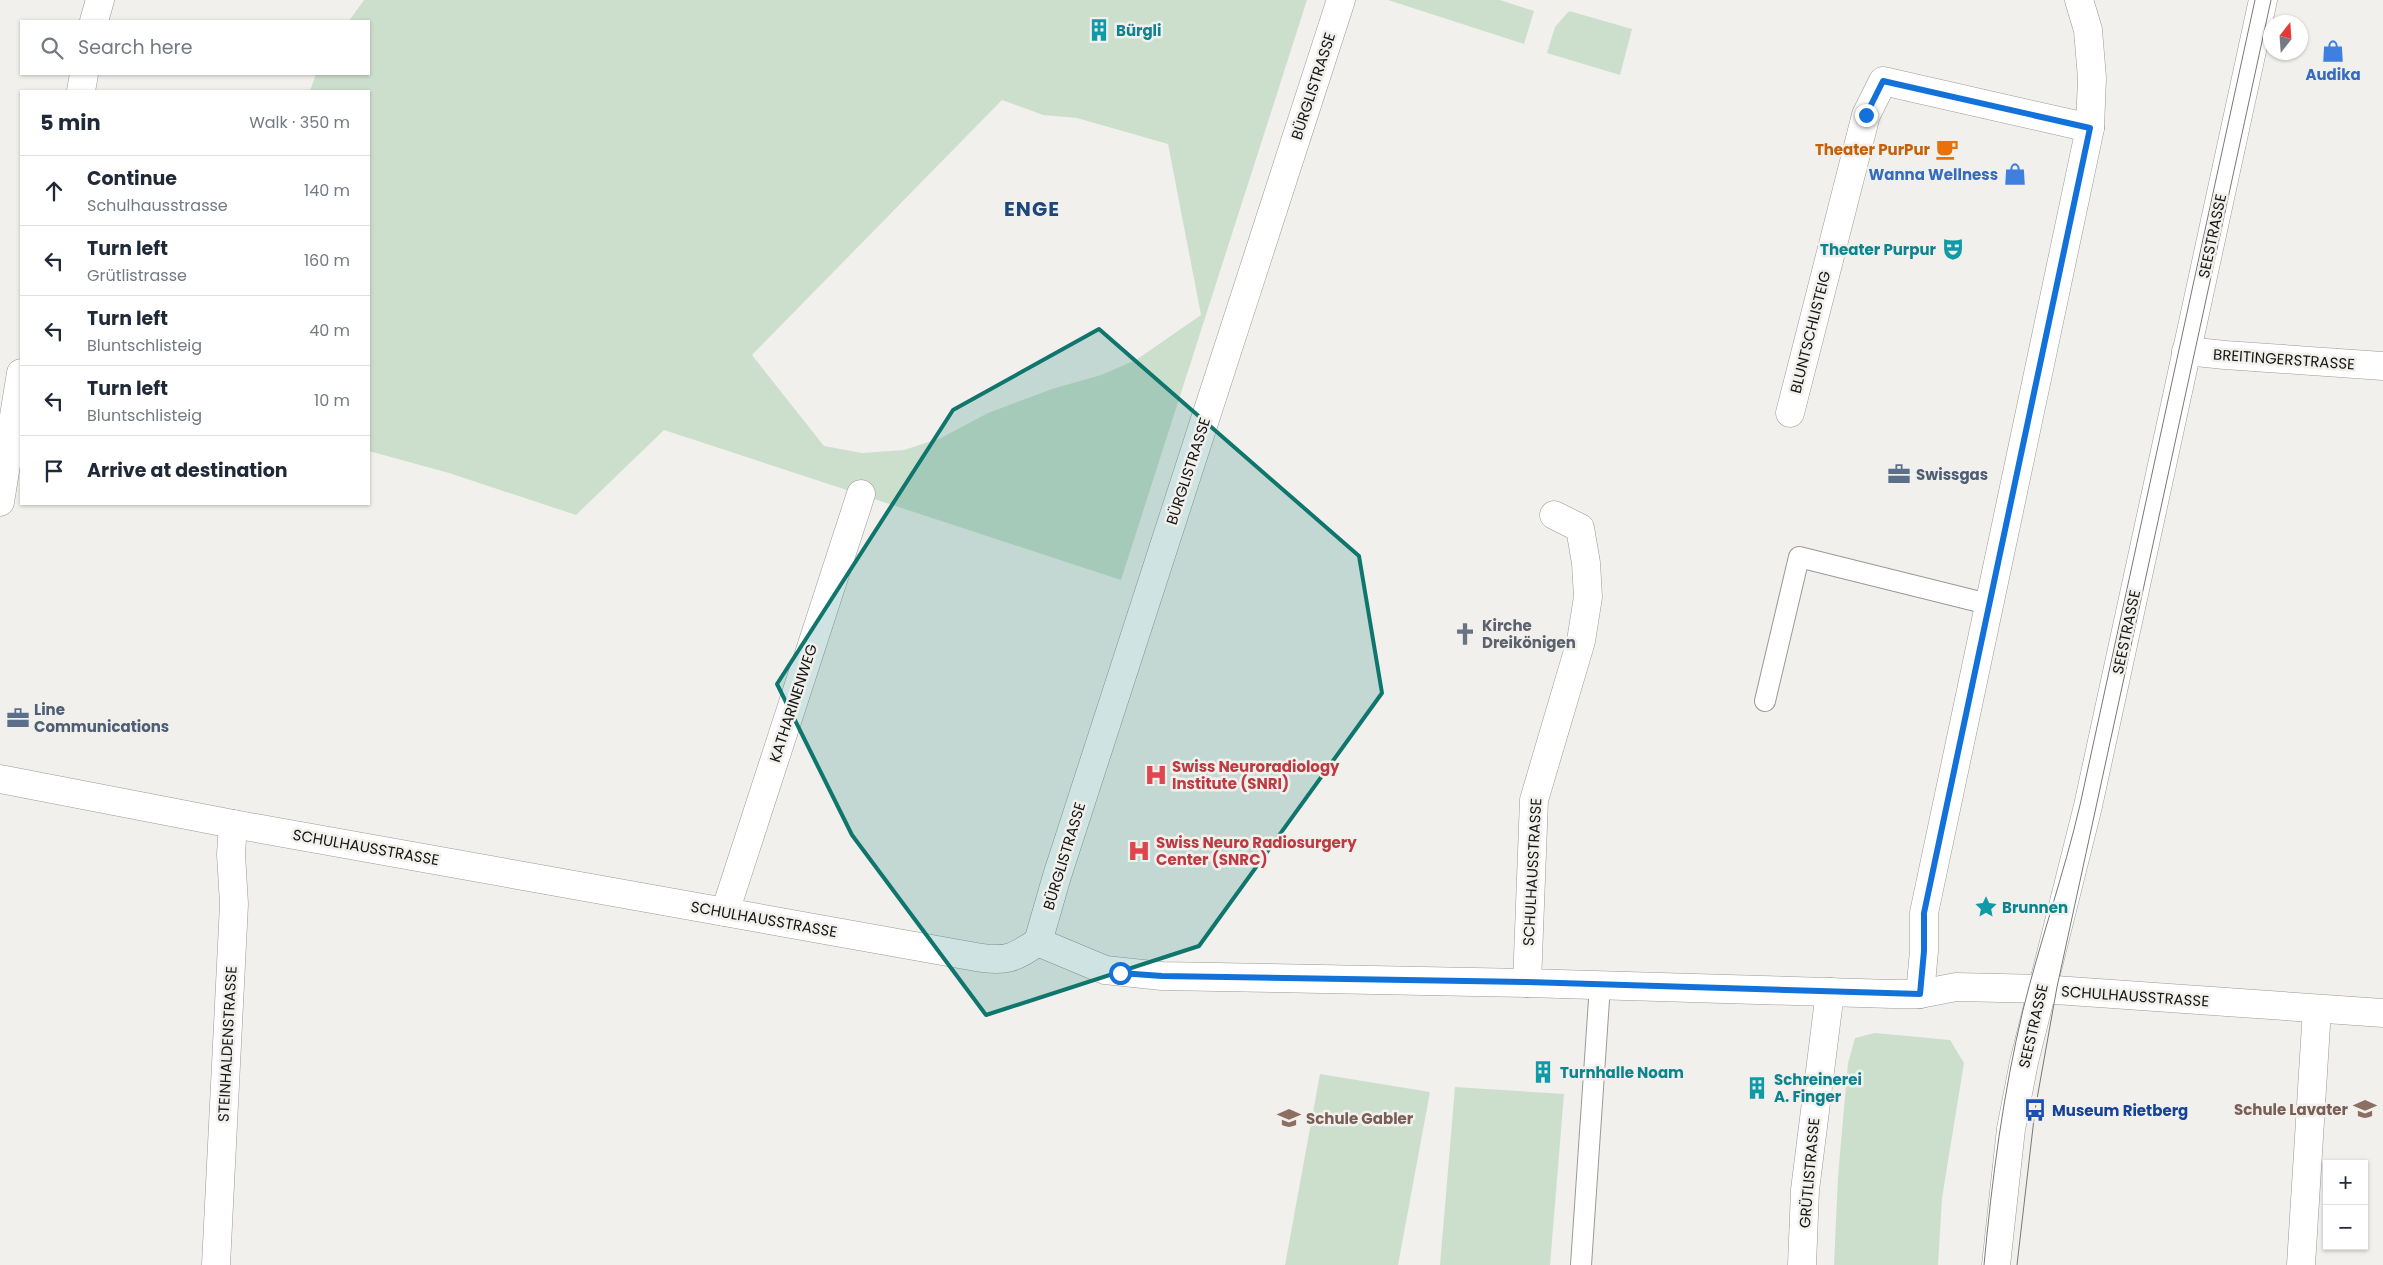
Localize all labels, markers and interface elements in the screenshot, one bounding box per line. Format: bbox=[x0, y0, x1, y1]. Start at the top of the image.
north arrow bbox=[2263, 15, 2308, 60]
building icon: Bürgli bbox=[1086, 17, 1112, 43]
search box bbox=[20, 20, 370, 75]
place label: Bürgli bbox=[1116, 20, 1161, 41]
street label: BÜRGLISTRASSE bbox=[1286, 30, 1340, 142]
icon: search bbox=[38, 34, 66, 62]
text: Search here bbox=[78, 34, 192, 61]
shop icon: Audika bbox=[2320, 38, 2346, 64]
place label: Audika bbox=[2305, 64, 2361, 85]
route end bbox=[1855, 104, 1878, 127]
text: 5 min bbox=[40, 108, 101, 137]
text: Walk · 350 m bbox=[249, 111, 350, 134]
cafe icon: Theater PurPur bbox=[1934, 136, 1960, 162]
place label: Theater PurPur bbox=[1815, 139, 1931, 160]
shop icon: Wanna Wellness bbox=[2002, 161, 2028, 187]
place label: Wanna Wellness bbox=[1868, 164, 1998, 185]
text: Continue bbox=[87, 165, 177, 192]
icon: ahead bbox=[40, 177, 68, 205]
text: 140 m bbox=[304, 179, 350, 202]
street label: SEESTRASSE bbox=[2193, 192, 2231, 280]
text: Schulhausstrasse bbox=[87, 194, 228, 217]
district label: ENGE bbox=[1004, 195, 1060, 223]
text: Turn left bbox=[87, 235, 168, 262]
theatre icon: Theater Purpur bbox=[1940, 236, 1966, 262]
place label: Theater Purpur bbox=[1820, 239, 1937, 260]
icon: left bbox=[40, 247, 68, 275]
text: 160 m bbox=[304, 249, 350, 272]
text: Grütlistrasse bbox=[87, 264, 187, 287]
street label: BLUNTSCHLISTEIG bbox=[1785, 268, 1835, 395]
text: Turn left bbox=[87, 305, 168, 332]
icon: left bbox=[40, 317, 68, 345]
text: 40 m bbox=[309, 319, 350, 342]
text: Bluntschlisteig bbox=[87, 334, 202, 357]
street label: BREITINGERSTRASSE bbox=[2212, 344, 2356, 374]
text: Turn left bbox=[87, 375, 168, 402]
icon: left bbox=[40, 387, 68, 415]
text: 10 m bbox=[314, 389, 350, 412]
text: Bluntschlisteig bbox=[87, 404, 202, 427]
street label: BÜRGLISTRASSE bbox=[1161, 415, 1215, 527]
icon: arrive bbox=[40, 457, 68, 485]
text: Arrive at destination bbox=[87, 457, 288, 484]
office icon: Swissgas bbox=[1886, 461, 1912, 487]
place label: Swissgas bbox=[1916, 464, 1988, 485]
street label: SEESTRASSE bbox=[2107, 588, 2145, 676]
place label: Kirche Dreikönigen bbox=[1482, 615, 1576, 653]
church icon: Kirche Dreikönigen bbox=[1452, 621, 1478, 647]
street label: KATHARINENWEG bbox=[764, 641, 822, 765]
place label: Line Communications bbox=[34, 699, 169, 737]
office icon: Line Communications bbox=[5, 705, 31, 731]
place label: Swiss Neuroradiology Institute (SNRI) bbox=[1172, 756, 1340, 794]
hospital icon: Swiss Neuroradiology Institute (SNRI) bbox=[1143, 762, 1169, 788]
street label: SCHULHAUSSTRASSE bbox=[1518, 797, 1546, 947]
street label: BÜRGLISTRASSE bbox=[1038, 799, 1090, 913]
street label: SCHULHAUSSTRASSE bbox=[291, 824, 441, 870]
place label: Swiss Neuro Radiosurgery Center (SNRC) bbox=[1156, 832, 1357, 870]
hospital icon: Swiss Neuro Radiosurgery Center (SNRC) bbox=[1126, 838, 1152, 864]
place icon: Brunnen bbox=[1973, 894, 1999, 920]
street label: SCHULHAUSSTRASSE bbox=[689, 896, 839, 942]
place label: Brunnen bbox=[2002, 897, 2068, 918]
route start bbox=[1109, 962, 1132, 985]
street label: STEINHALDENSTRASSE bbox=[212, 965, 242, 1123]
street label: SCHULHAUSSTRASSE bbox=[2060, 980, 2210, 1012]
street label: SEESTRASSE bbox=[2013, 982, 2053, 1070]
building icon: Turnhalle Noam bbox=[1530, 1059, 1556, 1085]
place label: Turnhalle Noam bbox=[1560, 1062, 1684, 1083]
place label: Schreinerei A. Finger bbox=[1774, 1069, 1862, 1107]
building icon: Schreinerei A. Finger bbox=[1744, 1075, 1770, 1101]
school or university icon: Schule Lavater bbox=[2352, 1096, 2378, 1122]
bus stop icon: Museum Rietberg bbox=[2022, 1097, 2048, 1123]
place label: Schule Lavater bbox=[2234, 1099, 2349, 1120]
place label: Museum Rietberg bbox=[2052, 1100, 2188, 1121]
school or university icon: Schule Gabler bbox=[1276, 1105, 1302, 1131]
place label: Schule Gabler bbox=[1306, 1108, 1414, 1129]
street label: GRÜTLISTRASSE bbox=[1794, 1117, 1824, 1229]
map controls bbox=[2323, 1160, 2368, 1250]
button: + bbox=[2323, 1160, 2368, 1205]
button: − bbox=[2323, 1205, 2368, 1250]

